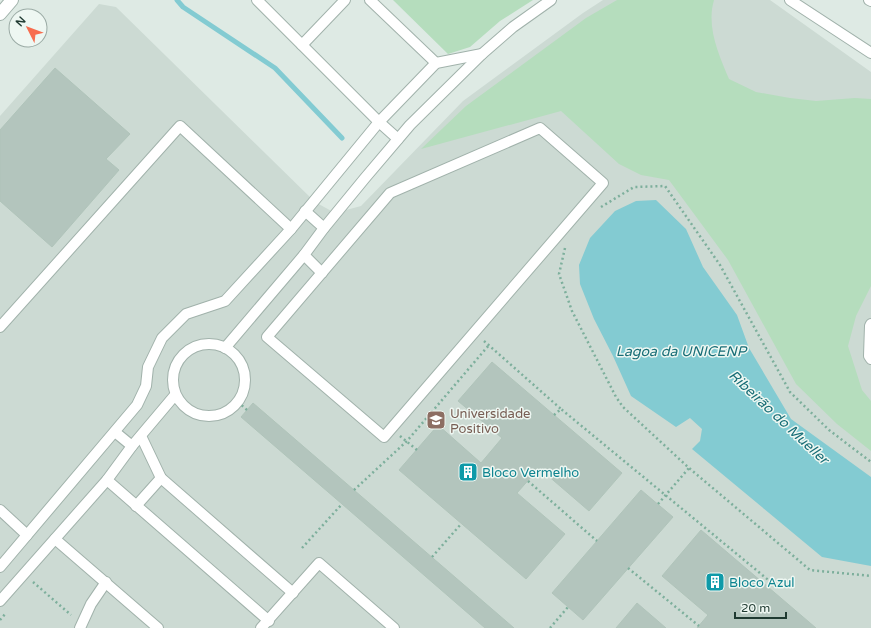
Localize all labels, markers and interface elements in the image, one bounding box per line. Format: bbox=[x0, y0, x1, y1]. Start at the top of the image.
north arrow bbox=[8, 8, 48, 48]
text: N bbox=[13, 14, 29, 29]
water label: Lagoa da UNICENP bbox=[616, 343, 748, 360]
water label: Ribeirão do Mueller bbox=[725, 367, 833, 469]
place label: Universidade Positivo bbox=[450, 406, 530, 437]
school or university icon: Universidade Positivo bbox=[425, 409, 447, 431]
building icon: Bloco Vermelho bbox=[457, 461, 479, 483]
place label: Bloco Vermelho bbox=[482, 465, 579, 481]
building icon: Bloco Azul bbox=[704, 571, 726, 593]
place label: Bloco Azul bbox=[729, 575, 795, 591]
scale bar bbox=[735, 594, 786, 620]
text: 20 m bbox=[741, 601, 770, 615]

